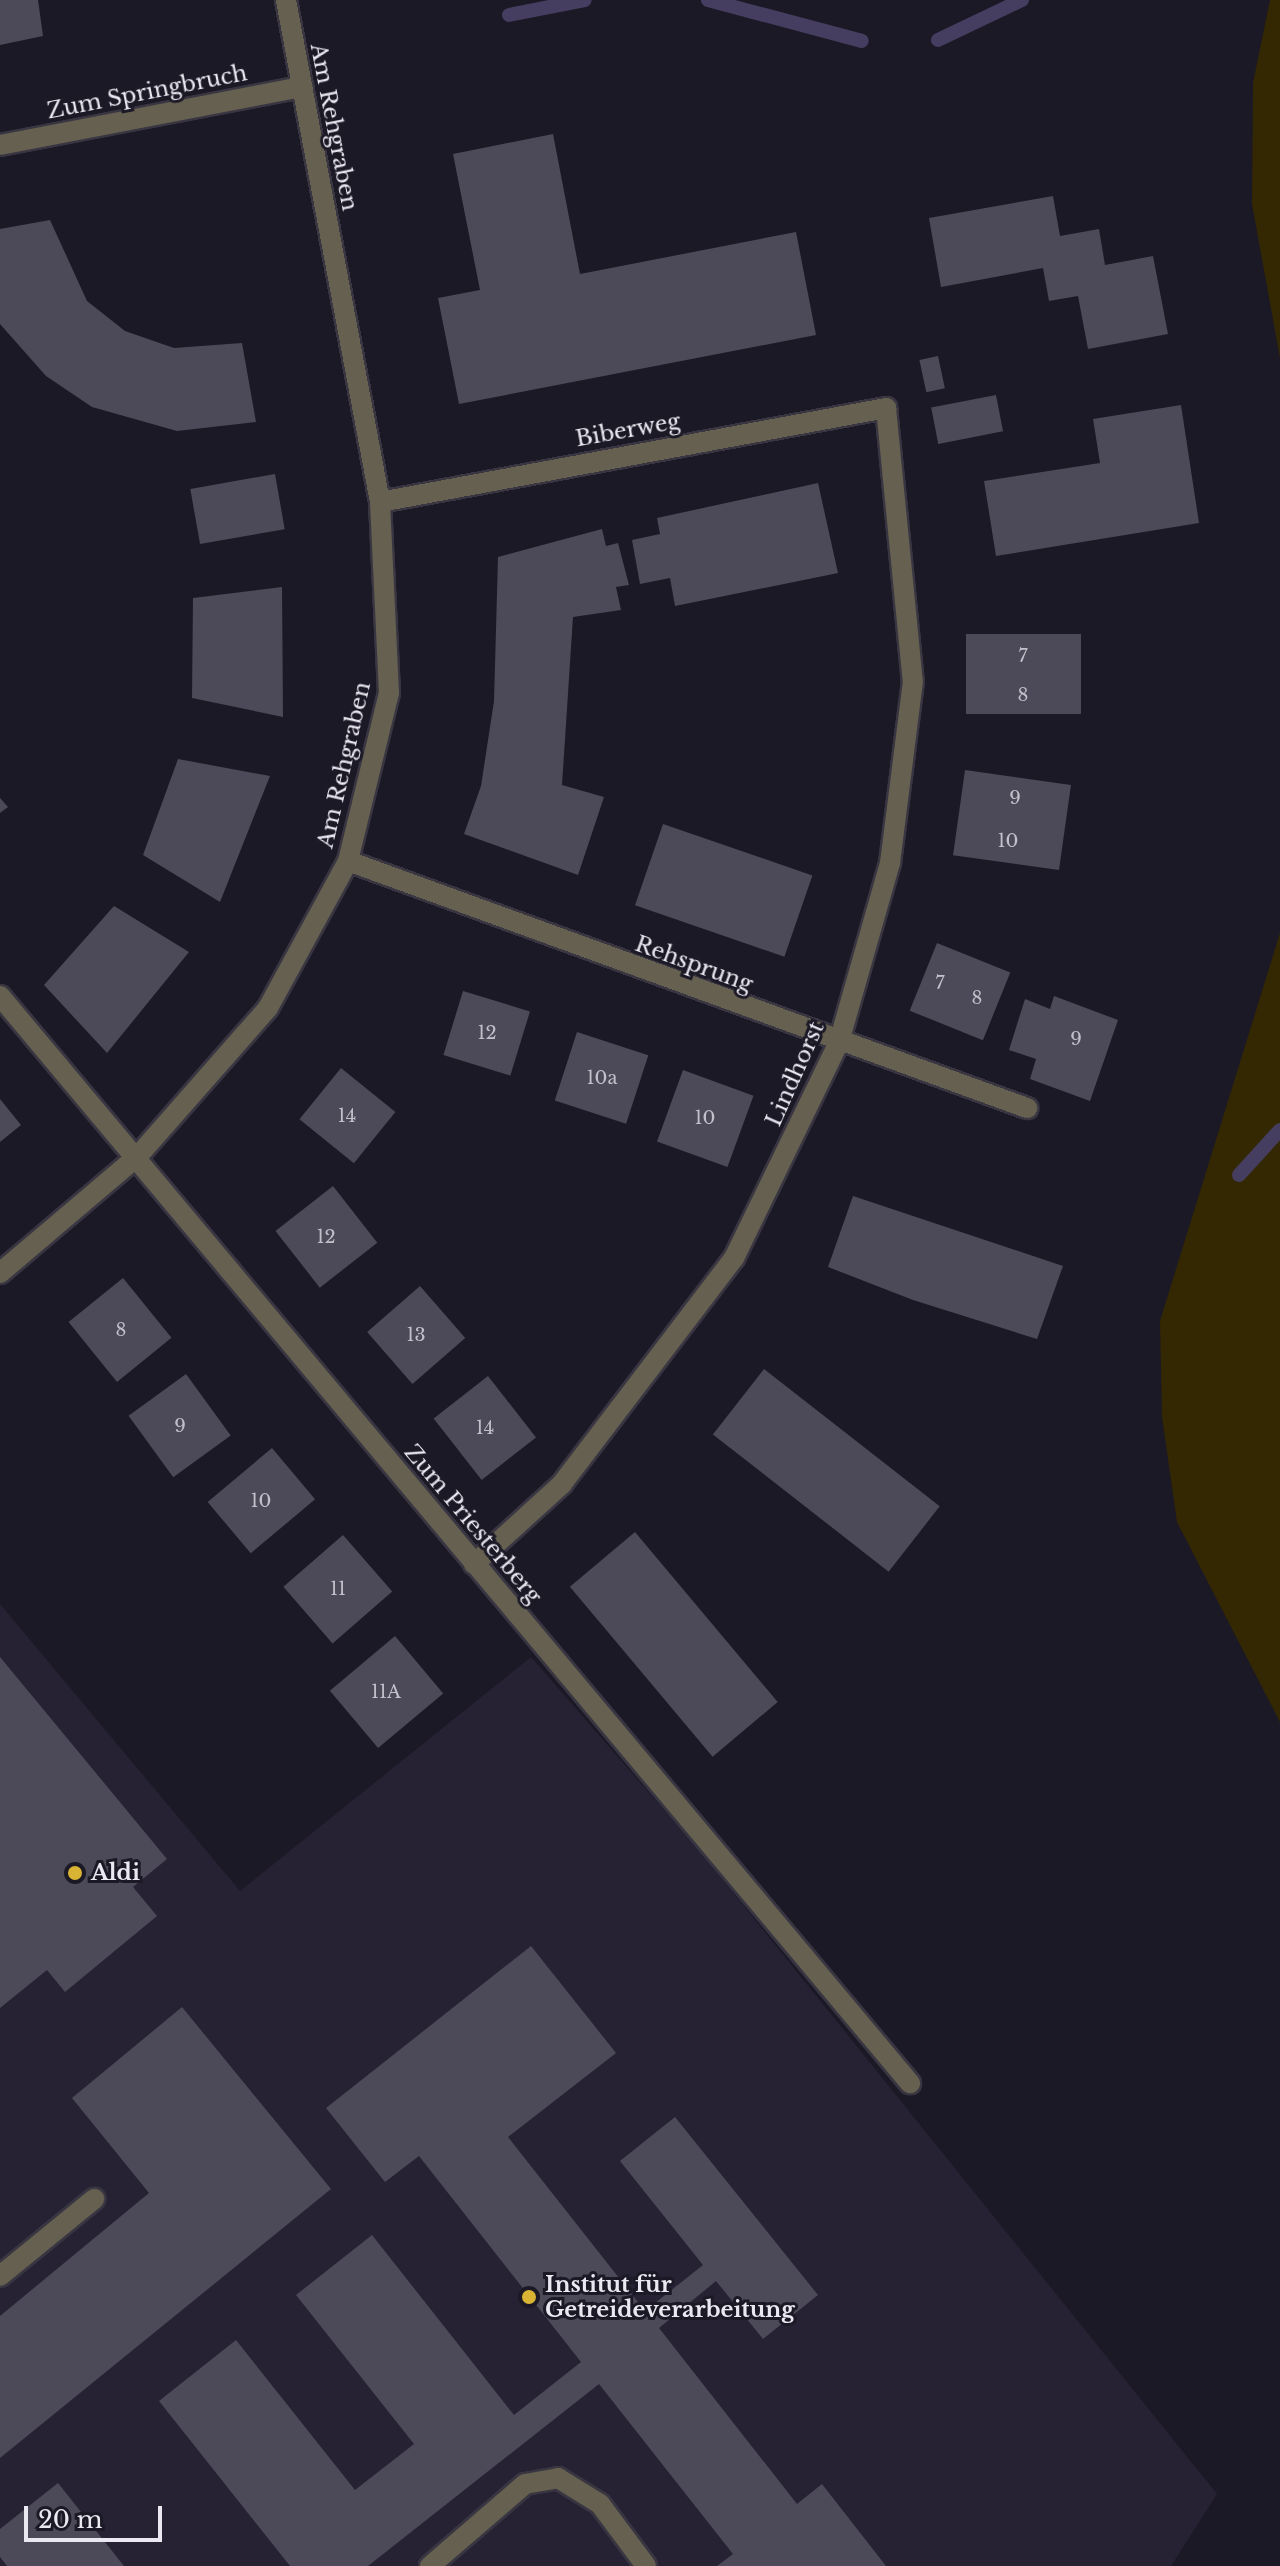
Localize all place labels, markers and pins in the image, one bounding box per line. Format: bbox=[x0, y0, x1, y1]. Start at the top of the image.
place label: Aldi bbox=[91, 1860, 140, 1886]
marker: Aldi bbox=[66, 1864, 84, 1882]
place label: Institut für Getreideverarbeitung bbox=[545, 2271, 795, 2322]
marker: Institut für Getreideverarbeitung bbox=[520, 2288, 538, 2306]

